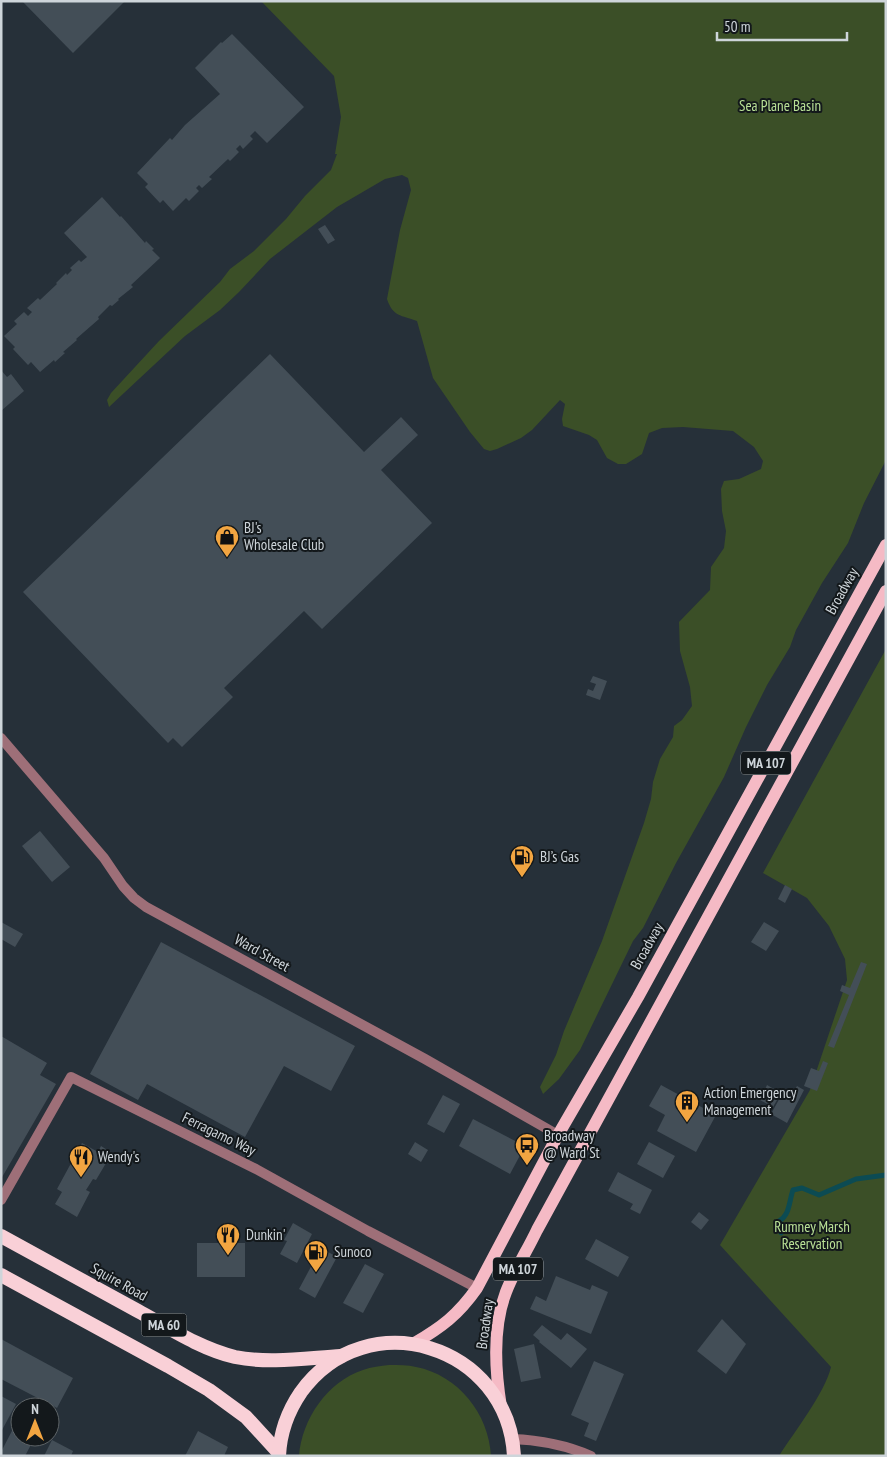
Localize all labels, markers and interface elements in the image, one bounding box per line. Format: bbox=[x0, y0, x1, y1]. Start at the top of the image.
scale bar bbox=[717, 10, 847, 42]
text: 50 m bbox=[724, 17, 750, 36]
park label: Sea Plane Basin bbox=[739, 96, 821, 115]
place label: BJ's Wholesale Club bbox=[244, 518, 324, 554]
shop icon: BJ's Wholesale Club bbox=[214, 524, 240, 558]
street label: Broadway bbox=[821, 564, 862, 618]
road number: MA 107 bbox=[741, 751, 791, 774]
fuel station icon: BJ’s Gas bbox=[509, 844, 535, 878]
place label: BJ’s Gas bbox=[540, 847, 579, 866]
street label: Broadway bbox=[626, 919, 667, 973]
street label: Ward Street bbox=[231, 930, 293, 976]
place label: Action Emergency Management bbox=[704, 1083, 797, 1119]
building icon: Action Emergency Management bbox=[674, 1089, 700, 1123]
street label: Ferragamo Way bbox=[179, 1108, 259, 1160]
place label: Broadway @ Ward St bbox=[544, 1126, 600, 1162]
bus stop icon: Broadway @ Ward St bbox=[514, 1132, 540, 1166]
restaurant icon: Wendy's bbox=[68, 1144, 94, 1178]
place label: Wendy's bbox=[98, 1147, 139, 1166]
park label: Rumney Marsh Reservation bbox=[774, 1217, 850, 1253]
restaurant icon: Dunkin' bbox=[215, 1222, 241, 1256]
place label: Dunkin' bbox=[246, 1225, 286, 1244]
fuel station icon: Sunoco bbox=[303, 1239, 329, 1273]
place label: Sunoco bbox=[334, 1242, 372, 1261]
street label: Squire Road bbox=[88, 1258, 151, 1305]
road number: MA 107 bbox=[493, 1258, 543, 1280]
street label: Broadway bbox=[472, 1297, 497, 1350]
road number: MA 60 bbox=[142, 1314, 186, 1336]
north arrow bbox=[10, 1397, 60, 1447]
text: N bbox=[31, 1400, 39, 1418]

